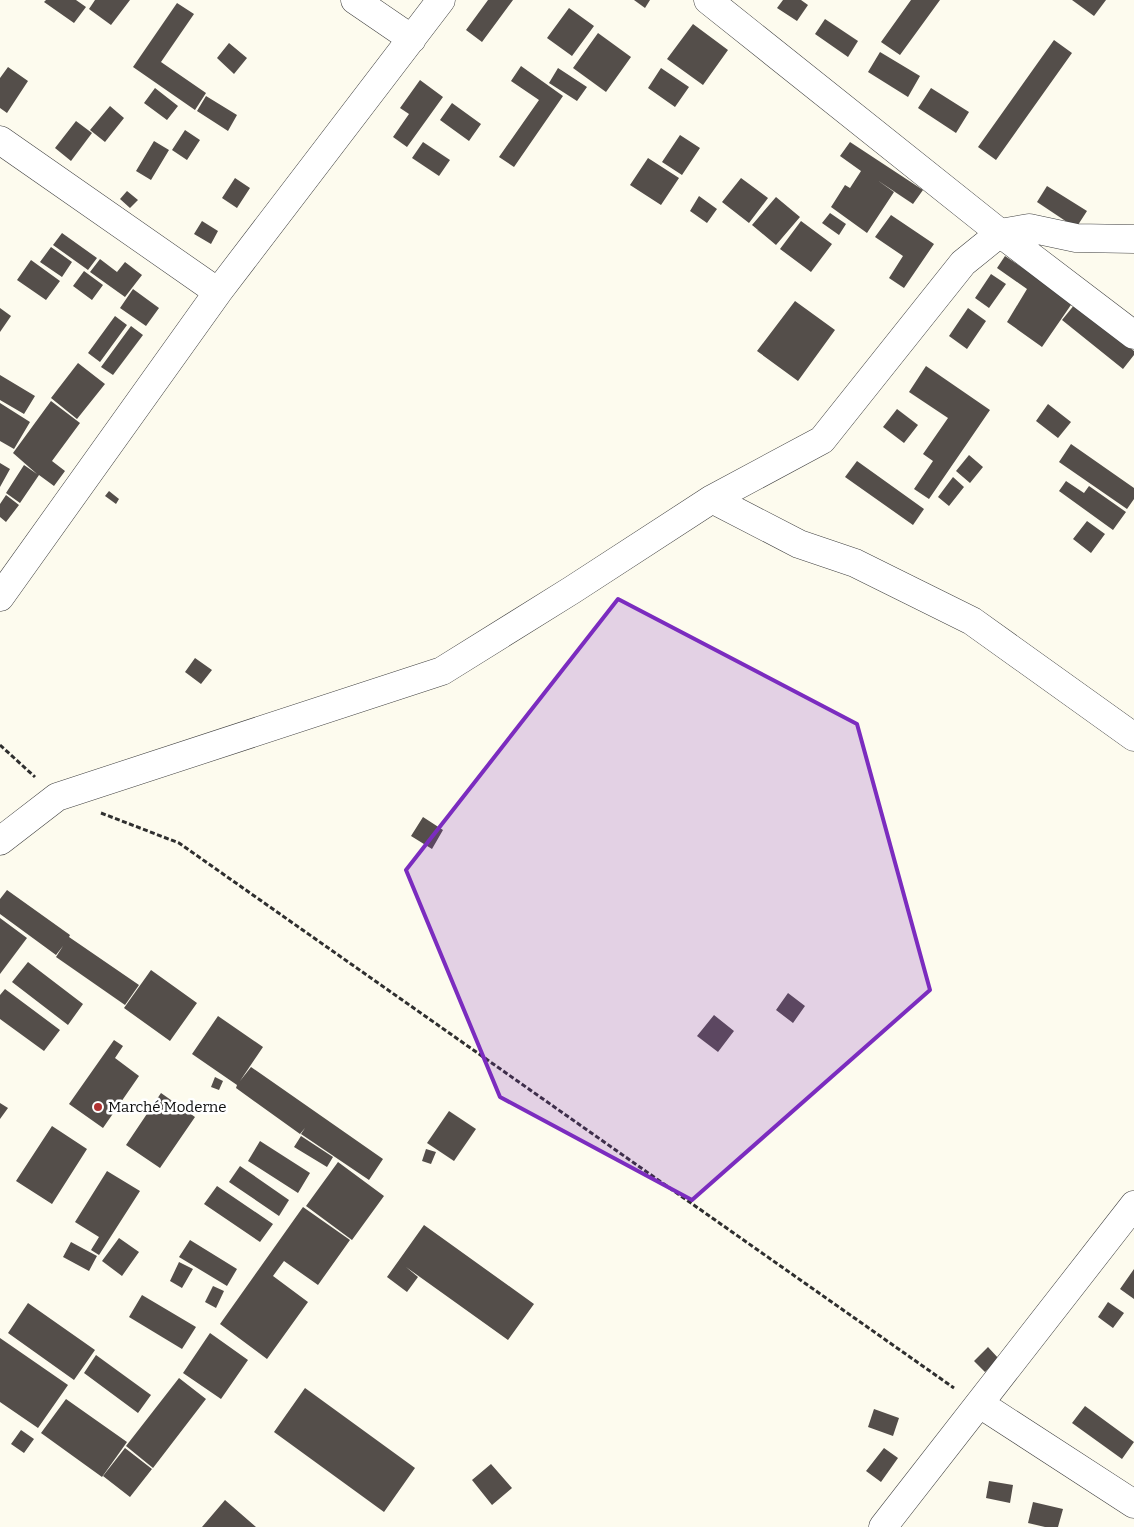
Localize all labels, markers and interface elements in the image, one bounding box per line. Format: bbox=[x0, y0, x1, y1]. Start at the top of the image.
place label: Marché Moderne bbox=[108, 1098, 227, 1116]
marker: Marché Moderne bbox=[92, 1101, 104, 1113]

